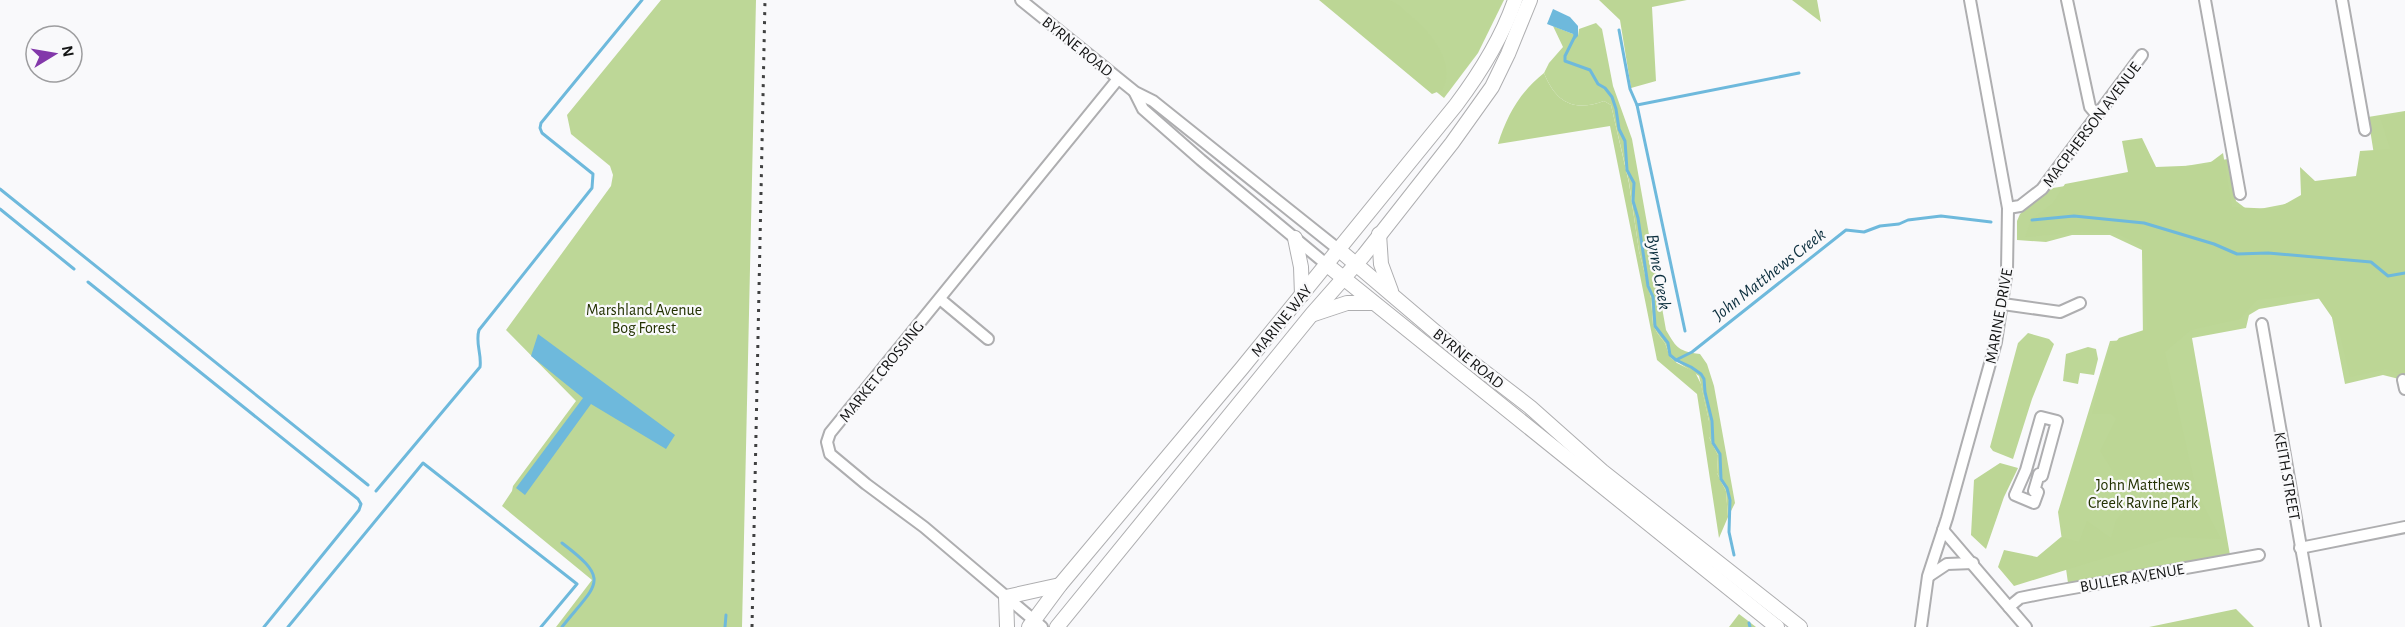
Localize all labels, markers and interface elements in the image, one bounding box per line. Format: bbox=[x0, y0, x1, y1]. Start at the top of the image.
street label: BYRNE ROAD bbox=[1039, 14, 1116, 80]
north arrow bbox=[24, 24, 84, 84]
text: N bbox=[59, 44, 77, 58]
street label: MACPHERSON AVENUE bbox=[2040, 59, 2144, 190]
water label: John Matthews Creek bbox=[1709, 225, 1829, 325]
water label: Byrne Creek bbox=[1643, 233, 1674, 311]
street label: MARINE DRIVE bbox=[1983, 267, 2015, 365]
street label: MARINE WAY bbox=[1248, 281, 1316, 360]
park label: Marshland Avenue Bog Forest bbox=[586, 302, 702, 336]
street label: MARKET CROSSING bbox=[836, 318, 927, 425]
street label: BYRNE ROAD bbox=[1430, 326, 1507, 392]
street label: KEITH STREET bbox=[2271, 431, 2303, 522]
park label: John Matthews Creek Ravine Park bbox=[2088, 477, 2199, 511]
street label: BULLER AVENUE bbox=[2079, 561, 2186, 595]

